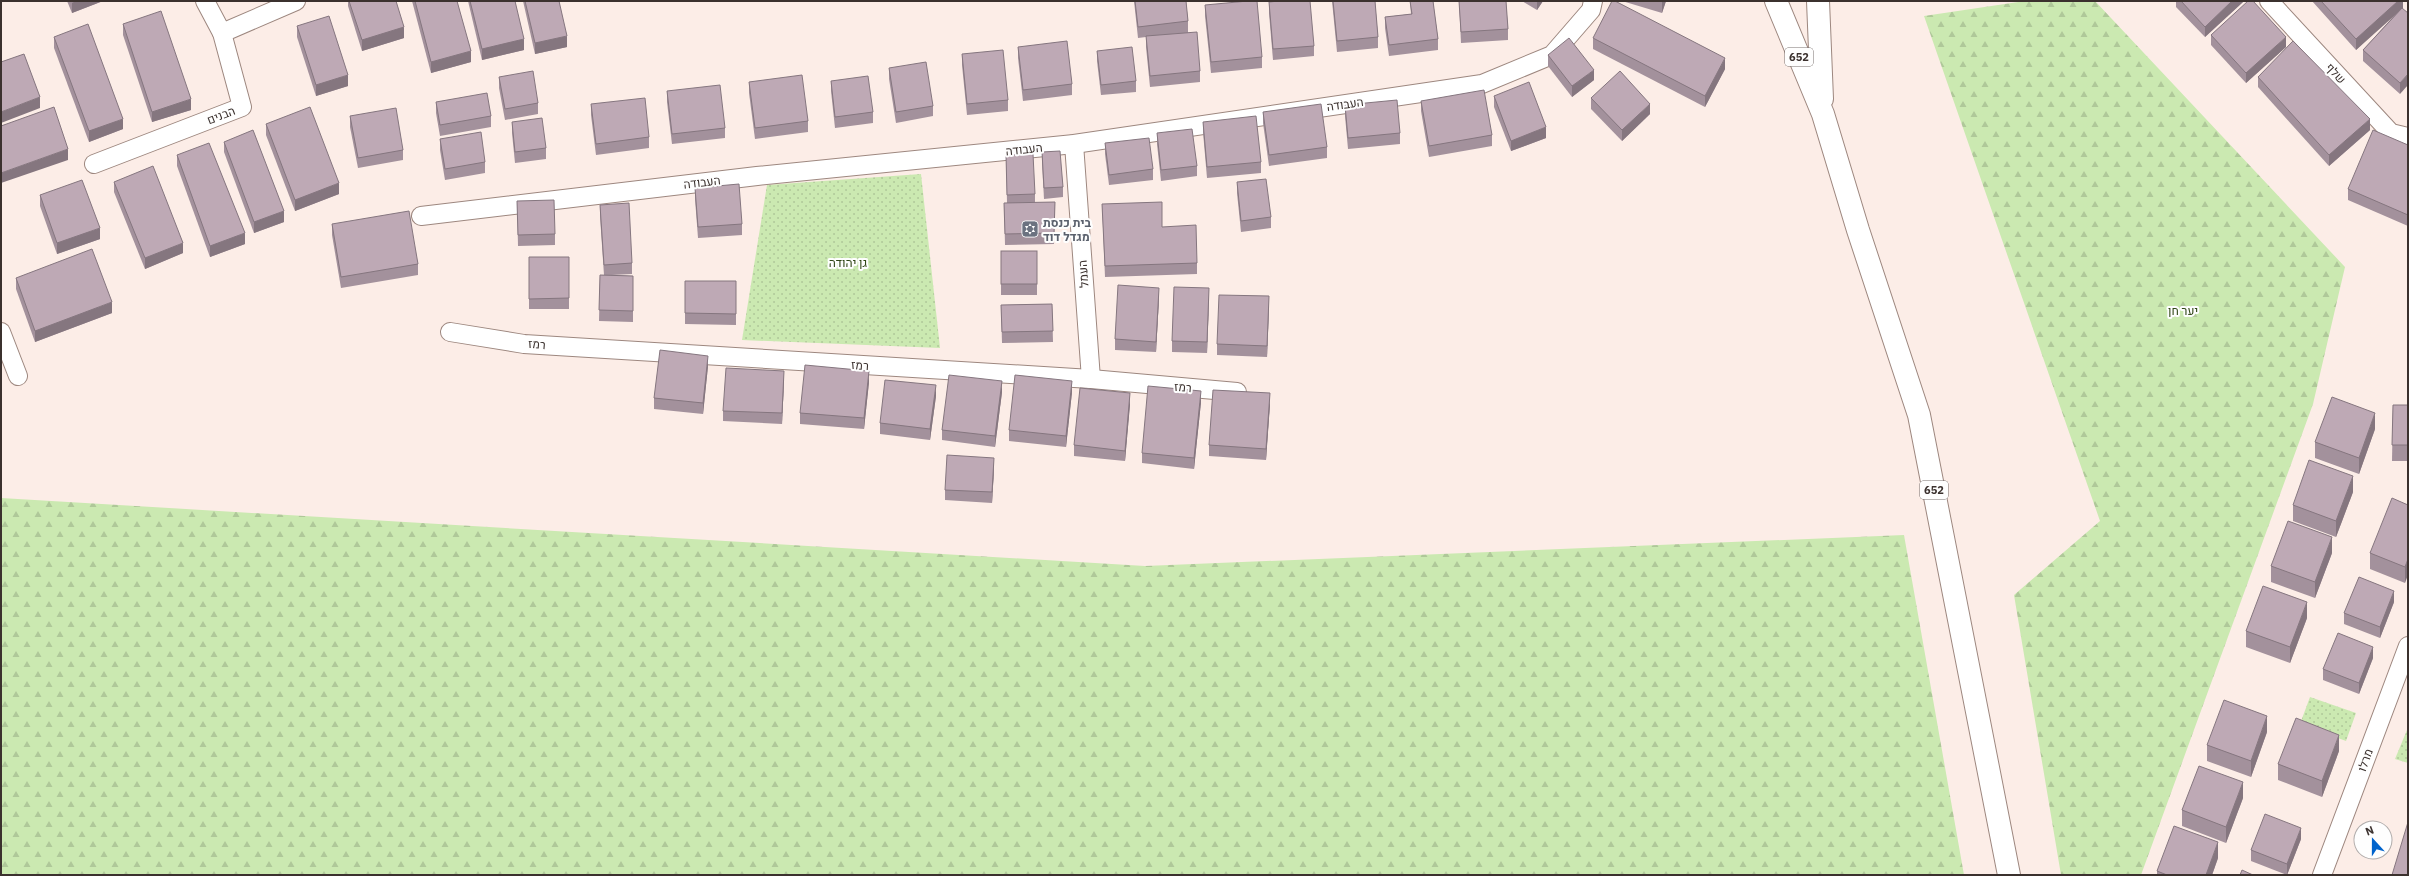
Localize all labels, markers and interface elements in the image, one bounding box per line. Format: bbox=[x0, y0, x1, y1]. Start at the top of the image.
road number: 652 bbox=[1785, 48, 1813, 66]
street label: שלף bbox=[2323, 60, 2349, 86]
street label: העבודה bbox=[1326, 94, 1364, 114]
street label: הבנים bbox=[205, 103, 237, 127]
street label: העבודה bbox=[1005, 140, 1043, 158]
street label: העבודה bbox=[683, 172, 721, 192]
place label: בית כנסת מגדל דוד bbox=[1043, 215, 1091, 244]
synagogue icon: בית כנסת מגדל דוד bbox=[1020, 219, 1040, 239]
park label: גן יהודה bbox=[829, 255, 868, 270]
street label: העמל bbox=[1075, 260, 1091, 288]
park label: יער חן bbox=[2168, 303, 2198, 318]
street label: רמז bbox=[528, 336, 546, 352]
street label: רמז bbox=[851, 357, 869, 373]
street label: רמז bbox=[1174, 379, 1192, 395]
road number: 652 bbox=[1920, 481, 1948, 499]
street label: מרלו bbox=[2354, 747, 2376, 773]
north arrow bbox=[2353, 820, 2393, 860]
text: N bbox=[2363, 823, 2376, 839]

